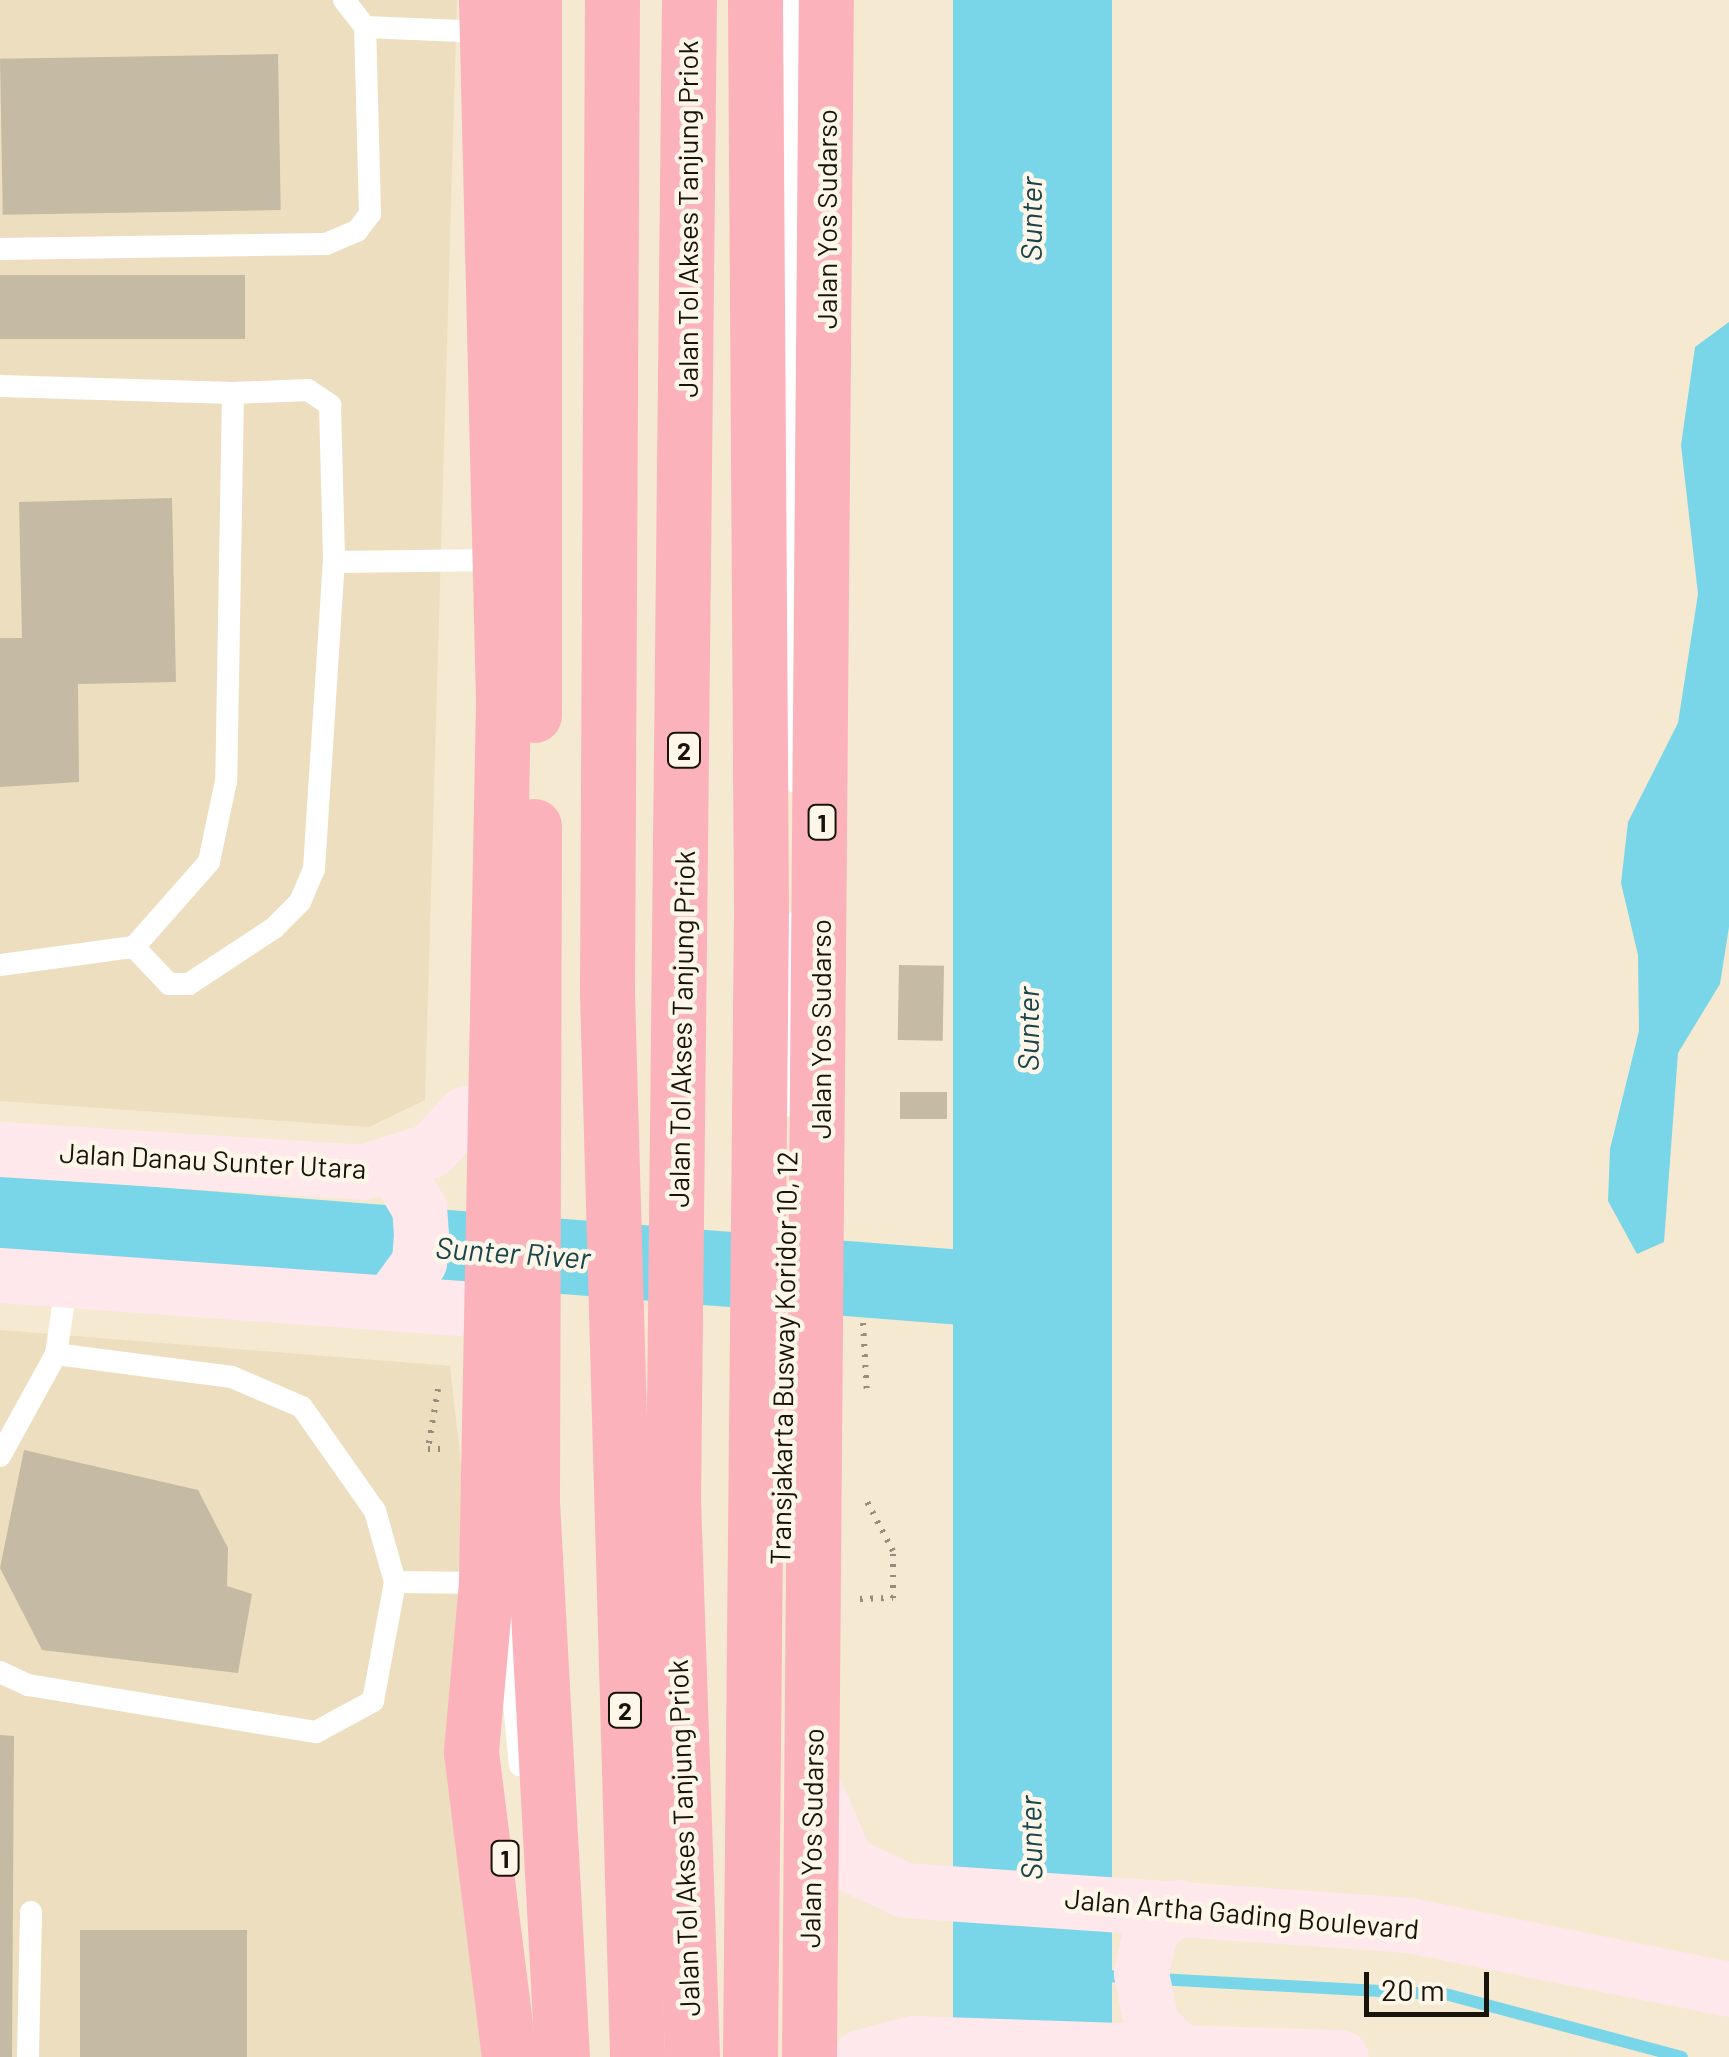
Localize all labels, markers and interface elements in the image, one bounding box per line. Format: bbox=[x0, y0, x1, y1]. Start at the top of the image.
street label: Jalan Tol Akses Tanjung Priok bbox=[670, 41, 704, 397]
street label: Jalan Yos Sudarso bbox=[809, 109, 843, 329]
water label: Sunter bbox=[1012, 177, 1048, 261]
road number: 2 bbox=[666, 730, 702, 770]
road number: 1 bbox=[807, 802, 837, 842]
street label: Jalan Tol Akses Tanjung Priok bbox=[661, 850, 701, 1208]
street label: Jalan Yos Sudarso bbox=[803, 919, 837, 1139]
water label: Sunter bbox=[1009, 987, 1045, 1071]
street label: Jalan Danau Sunter Utara bbox=[59, 1135, 367, 1185]
street label: Transjakarta Busway Koridor 10, 12 bbox=[763, 1151, 803, 1565]
water label: Sunter River bbox=[434, 1229, 592, 1275]
street label: Jalan Tol Akses Tanjung Priok bbox=[660, 1659, 706, 2017]
road number: 2 bbox=[608, 1690, 642, 1730]
street label: Jalan Yos Sudarso bbox=[792, 1728, 830, 1948]
water label: Sunter bbox=[1011, 1795, 1049, 1881]
road number: 1 bbox=[490, 1838, 520, 1878]
street label: Jalan Artha Gading Boulevard bbox=[1063, 1881, 1421, 1945]
scale bar bbox=[1369, 1952, 1494, 2014]
text: 20 m bbox=[1381, 1971, 1445, 2007]

